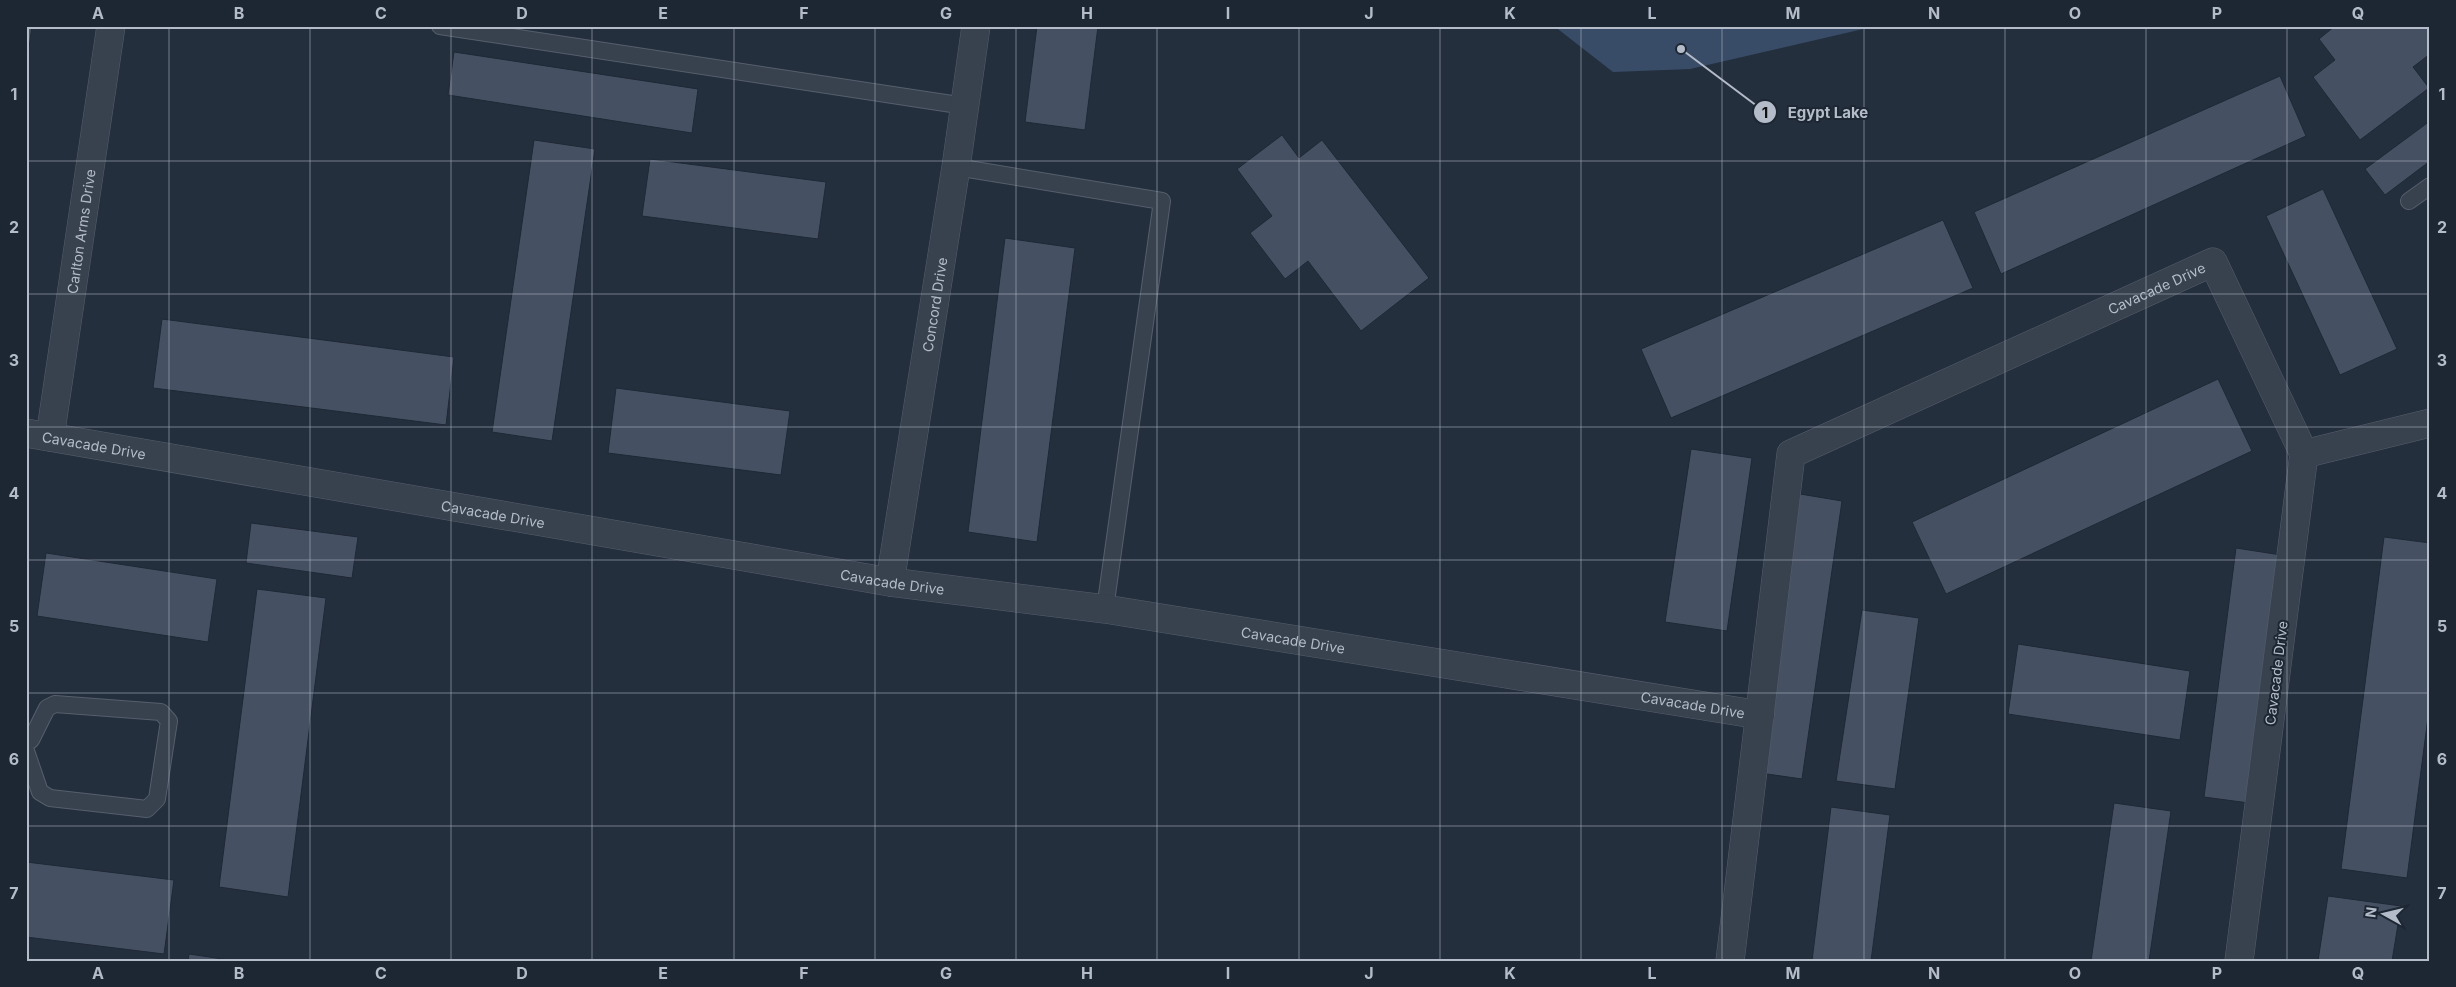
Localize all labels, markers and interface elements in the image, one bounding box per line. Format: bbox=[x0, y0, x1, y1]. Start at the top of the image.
text: A bbox=[92, 3, 104, 23]
text: B bbox=[234, 3, 244, 23]
text: C bbox=[375, 3, 387, 23]
text: D bbox=[516, 3, 528, 23]
text: E bbox=[658, 3, 668, 23]
text: F bbox=[799, 3, 809, 23]
text: G bbox=[940, 3, 952, 23]
text: H bbox=[1081, 3, 1093, 23]
text: I bbox=[1226, 3, 1230, 23]
text: J bbox=[1364, 3, 1374, 23]
text: K bbox=[1504, 3, 1516, 23]
text: L bbox=[1647, 3, 1657, 23]
text: M bbox=[1786, 3, 1800, 23]
text: N bbox=[1928, 3, 1940, 23]
text: O bbox=[2069, 3, 2081, 23]
text: P bbox=[2212, 3, 2222, 23]
text: Q bbox=[2352, 3, 2364, 23]
text: 1 bbox=[11, 84, 17, 104]
text: 1 bbox=[2439, 84, 2445, 104]
callout: Egypt Lake bbox=[1753, 97, 1878, 127]
text: 1 bbox=[1762, 103, 1768, 122]
text: Egypt Lake bbox=[1788, 103, 1868, 122]
street label: Carlton Arms Drive bbox=[63, 168, 98, 295]
text: 2 bbox=[9, 217, 19, 237]
text: 2 bbox=[2437, 217, 2447, 237]
street label: Concord Drive bbox=[918, 256, 950, 353]
street label: Cavacade Drive bbox=[2105, 258, 2208, 317]
text: 3 bbox=[9, 350, 19, 370]
text: 3 bbox=[2437, 350, 2447, 370]
street label: Cavacade Drive bbox=[41, 427, 147, 462]
text: 4 bbox=[9, 483, 20, 503]
text: 4 bbox=[2437, 483, 2448, 503]
street label: Cavacade Drive bbox=[440, 496, 546, 531]
street label: Cavacade Drive bbox=[839, 565, 945, 597]
text: 5 bbox=[9, 616, 19, 636]
text: 5 bbox=[2437, 616, 2447, 636]
street label: Cavacade Drive bbox=[2261, 620, 2291, 726]
street label: Cavacade Drive bbox=[1240, 623, 1346, 656]
street label: Cavacade Drive bbox=[1640, 687, 1746, 721]
text: 6 bbox=[9, 749, 19, 769]
text: 6 bbox=[2437, 749, 2447, 769]
text: 7 bbox=[9, 883, 19, 903]
text: 7 bbox=[2437, 883, 2447, 903]
north arrow bbox=[2358, 890, 2408, 940]
text: N bbox=[2361, 906, 2380, 919]
text: A bbox=[92, 963, 104, 983]
text: B bbox=[234, 963, 244, 983]
text: C bbox=[375, 963, 387, 983]
text: D bbox=[516, 963, 528, 983]
text: E bbox=[658, 963, 668, 983]
text: F bbox=[799, 963, 809, 983]
text: G bbox=[940, 963, 952, 983]
text: H bbox=[1081, 963, 1093, 983]
text: I bbox=[1226, 963, 1230, 983]
text: J bbox=[1364, 963, 1374, 983]
text: K bbox=[1504, 963, 1516, 983]
text: L bbox=[1647, 963, 1657, 983]
text: M bbox=[1786, 963, 1800, 983]
text: N bbox=[1928, 963, 1940, 983]
text: O bbox=[2069, 963, 2081, 983]
text: P bbox=[2212, 963, 2222, 983]
text: Q bbox=[2352, 963, 2364, 983]

